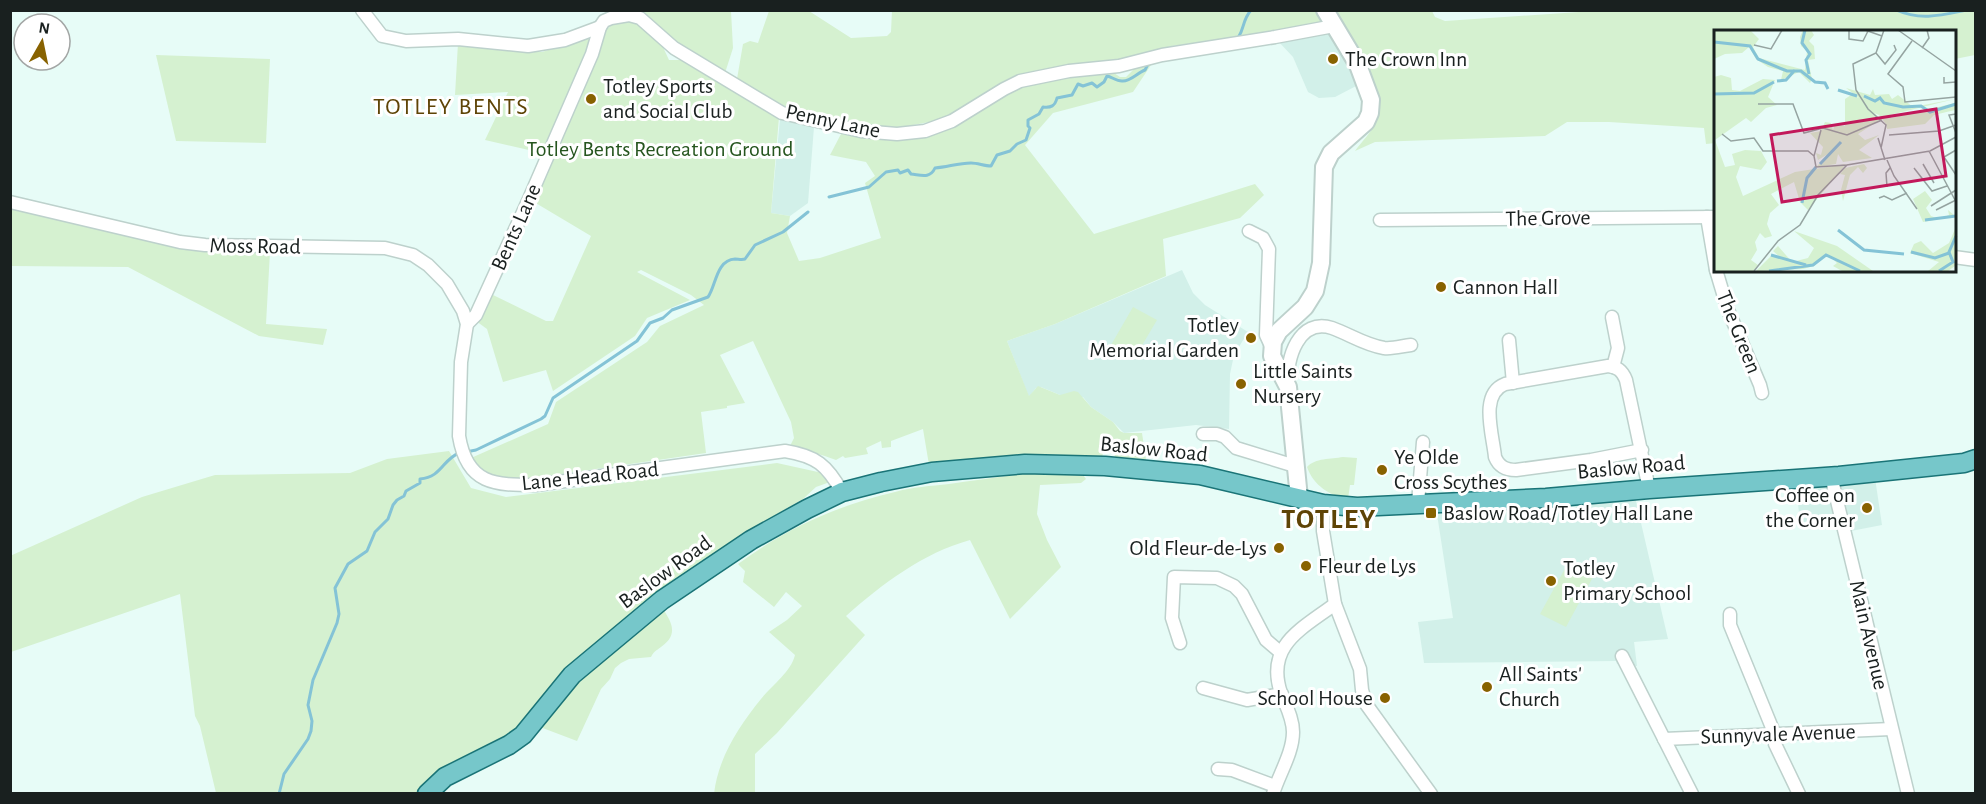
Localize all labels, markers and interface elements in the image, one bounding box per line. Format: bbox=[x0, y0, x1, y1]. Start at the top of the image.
north arrow bbox=[12, 12, 72, 72]
text: N bbox=[37, 19, 51, 37]
inset map bbox=[1714, 30, 1956, 272]
place label: The Crown Inn bbox=[1345, 48, 1467, 70]
marker: The Crown Inn bbox=[1326, 52, 1340, 66]
place label: Totley Sports and Social Club bbox=[603, 75, 733, 122]
marker: Totley Sports and Social Club bbox=[584, 92, 598, 106]
district label: TOTLEY BENTS bbox=[373, 95, 529, 119]
street label: Penny Lane bbox=[784, 100, 882, 142]
park label: Totley Bents Recreation Ground bbox=[526, 138, 794, 160]
street label: Bents Lane bbox=[487, 180, 545, 274]
street label: The Grove bbox=[1505, 206, 1591, 230]
street label: Moss Road bbox=[209, 234, 301, 258]
place label: Cannon Hall bbox=[1453, 276, 1558, 298]
marker: Cannon Hall bbox=[1434, 280, 1448, 294]
street label: The Green bbox=[1712, 287, 1766, 377]
place label: Totley Memorial Garden bbox=[1089, 314, 1240, 361]
marker: Totley Memorial Garden bbox=[1244, 331, 1258, 345]
place label: Little Saints Nursery bbox=[1253, 360, 1353, 407]
marker: Little Saints Nursery bbox=[1234, 377, 1248, 391]
street label: Baslow Road bbox=[1099, 432, 1209, 466]
place label: Ye Olde Cross Scythes bbox=[1394, 446, 1507, 493]
street label: Baslow Road bbox=[1576, 451, 1686, 483]
street label: Lane Head Road bbox=[520, 458, 660, 494]
marker: Ye Olde Cross Scythes bbox=[1375, 463, 1389, 477]
place label: Coffee on the Corner bbox=[1765, 484, 1855, 531]
marker: Coffee on the Corner bbox=[1860, 501, 1874, 515]
place label: Baslow Road/Totley Hall Lane bbox=[1443, 502, 1693, 524]
district label: TOTLEY bbox=[1281, 506, 1377, 534]
marker: Baslow Road/Totley Hall Lane bbox=[1424, 506, 1438, 520]
street label: Baslow Road bbox=[615, 531, 715, 613]
place label: Old Fleur-de-Lys bbox=[1130, 537, 1267, 559]
marker: Old Fleur-de-Lys bbox=[1272, 541, 1286, 555]
place label: Fleur de Lys bbox=[1318, 555, 1416, 577]
place label: Totley Primary School bbox=[1563, 557, 1691, 604]
marker: Fleur de Lys bbox=[1299, 559, 1313, 573]
marker: Totley Primary School bbox=[1544, 574, 1558, 588]
street label: Main Avenue bbox=[1846, 578, 1892, 692]
place label: All Saints' Church bbox=[1499, 663, 1582, 710]
marker: All Saints' Church bbox=[1480, 680, 1494, 694]
place label: School House bbox=[1258, 687, 1373, 709]
marker: School House bbox=[1378, 691, 1392, 705]
street label: Sunnyvale Avenue bbox=[1700, 720, 1856, 748]

